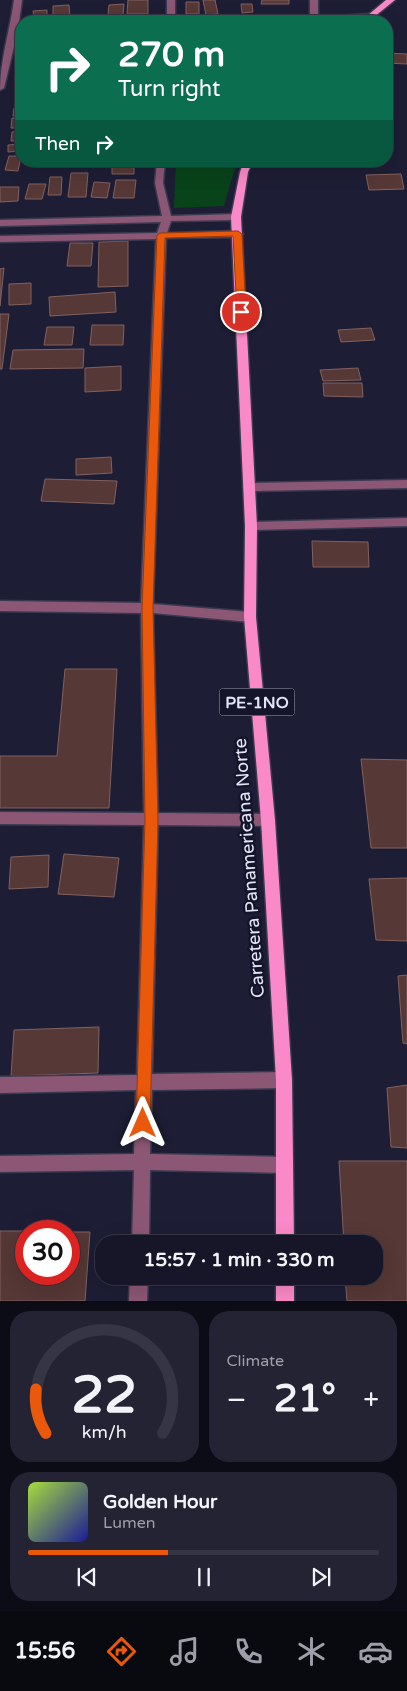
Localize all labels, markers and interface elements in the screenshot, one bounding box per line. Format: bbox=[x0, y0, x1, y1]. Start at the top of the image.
text: 270 m bbox=[118, 34, 225, 76]
icon: right bbox=[35, 35, 100, 100]
text: Turn right bbox=[118, 76, 220, 102]
icon: right bbox=[90, 130, 118, 158]
text: Then bbox=[35, 133, 80, 155]
pin bbox=[220, 291, 262, 333]
icon: arrive bbox=[227, 298, 255, 326]
road number: PE-1NO bbox=[220, 689, 294, 716]
street label: Carretera Panamericana Norte bbox=[229, 737, 269, 999]
position arrow bbox=[116, 1096, 168, 1148]
speed limit sign: 30 bbox=[15, 1220, 80, 1285]
text: 15:57 · 1 min · 330 m bbox=[143, 1249, 335, 1271]
text: Climate bbox=[227, 1351, 284, 1371]
text: 22 bbox=[72, 1364, 137, 1427]
text: 21° bbox=[274, 1376, 336, 1422]
text: − bbox=[227, 1383, 246, 1417]
text: + bbox=[363, 1383, 379, 1417]
text: km/h bbox=[82, 1422, 127, 1443]
text: Golden Hour bbox=[103, 1491, 217, 1513]
text: Lumen bbox=[103, 1513, 155, 1533]
icon: previous bbox=[73, 1563, 101, 1591]
icon: pause bbox=[190, 1563, 218, 1591]
icon: next bbox=[307, 1563, 335, 1591]
icon: directions bbox=[104, 1634, 139, 1669]
icon: music bbox=[167, 1634, 202, 1669]
icon: phone bbox=[231, 1634, 266, 1669]
icon: climate bbox=[294, 1634, 329, 1669]
icon: car bbox=[358, 1634, 393, 1669]
text: 15:56 bbox=[14, 1638, 75, 1664]

